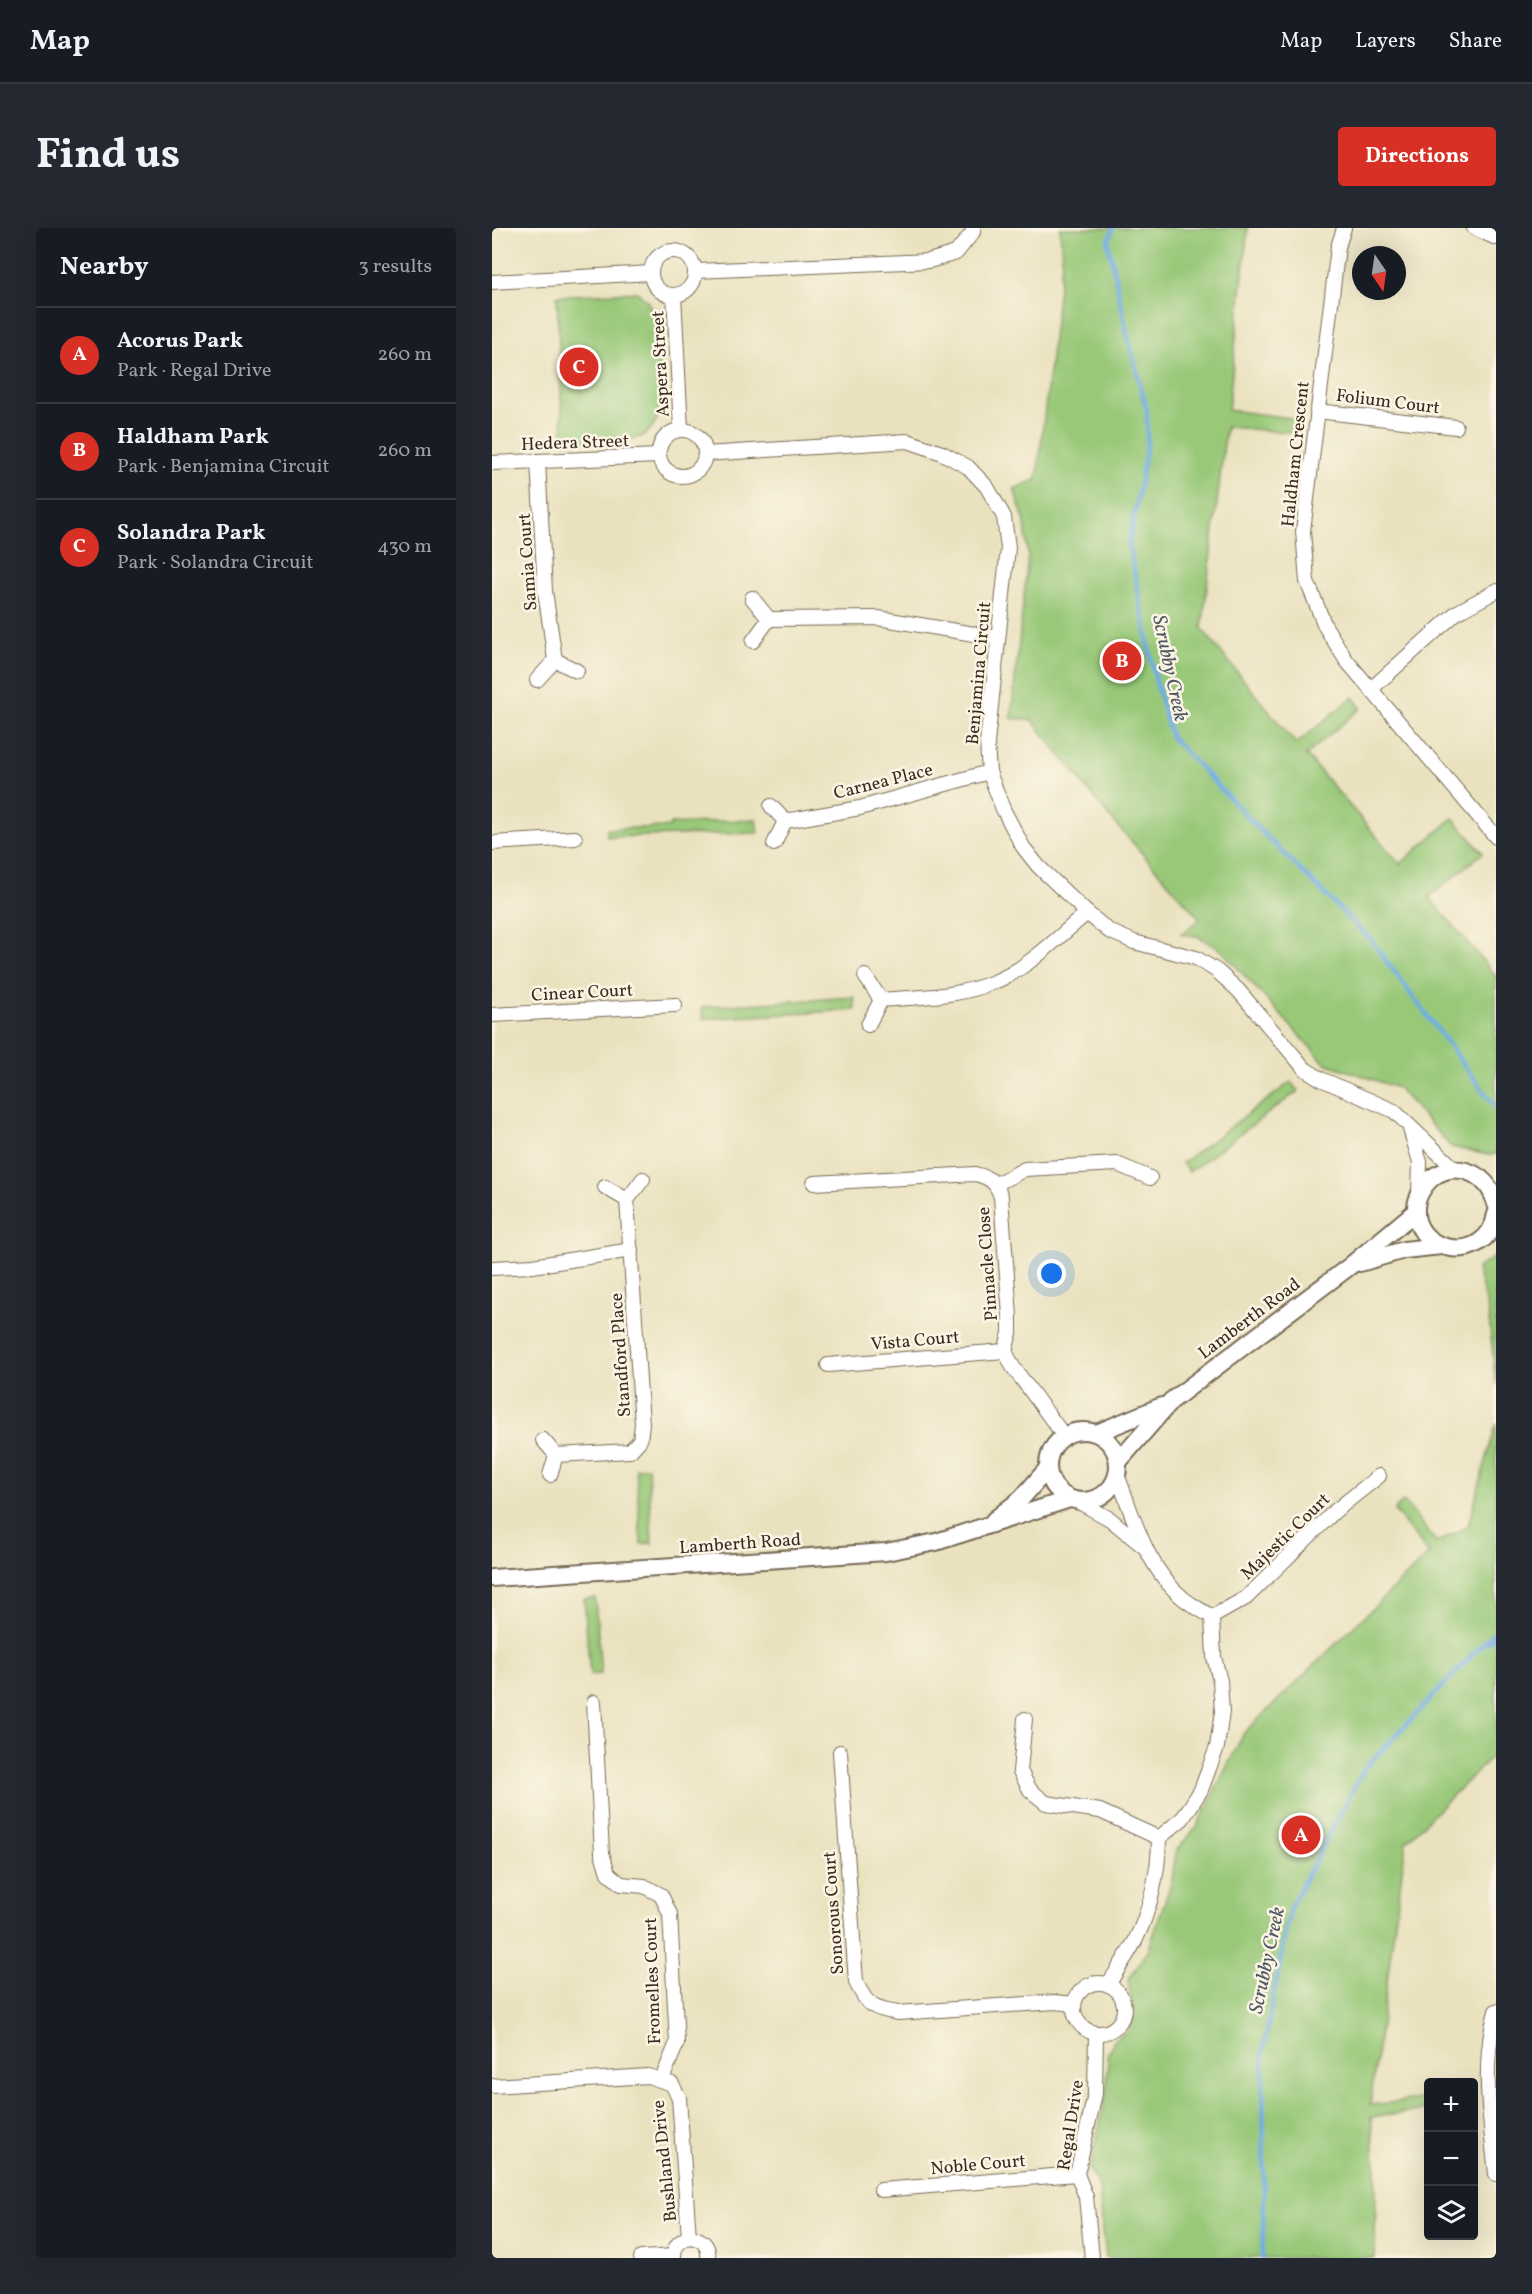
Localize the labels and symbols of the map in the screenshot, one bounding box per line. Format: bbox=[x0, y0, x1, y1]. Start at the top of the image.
north arrow bbox=[1352, 246, 1406, 300]
street label: Aspera Street bbox=[646, 310, 677, 418]
pin: C bbox=[560, 344, 598, 390]
street label: Haldham Crescent bbox=[1276, 380, 1317, 528]
street label: Folium Court bbox=[1334, 384, 1441, 421]
street label: Hedera Street bbox=[521, 429, 629, 458]
street label: Samia Court bbox=[513, 512, 544, 612]
street label: Benjamina Circuit bbox=[961, 600, 998, 746]
water label: Scrubby Creek bbox=[1144, 613, 1194, 724]
pin: B bbox=[1102, 638, 1142, 684]
street label: Carnea Place bbox=[831, 758, 936, 807]
street label: Cinear Court bbox=[531, 978, 634, 1009]
street label: Pinnacle Close bbox=[972, 1206, 1005, 1322]
your location bbox=[1037, 1259, 1066, 1288]
street label: Lamberth Road bbox=[1194, 1272, 1306, 1366]
street label: Standford Place bbox=[605, 1292, 638, 1418]
street label: Vista Court bbox=[870, 1325, 960, 1358]
street label: Majestic Court bbox=[1236, 1488, 1336, 1586]
street label: Lamberth Road bbox=[678, 1528, 802, 1561]
pin: A bbox=[1282, 1812, 1320, 1858]
street label: Sonorous Court bbox=[818, 1850, 851, 1975]
water label: Scrubby Creek bbox=[1243, 1905, 1293, 2016]
street label: Fromelles Court bbox=[639, 1917, 668, 2045]
street label: Regal Drive bbox=[1052, 2078, 1091, 2172]
street label: Bushland Drive bbox=[647, 2099, 684, 2223]
street label: Noble Court bbox=[930, 2149, 1027, 2182]

